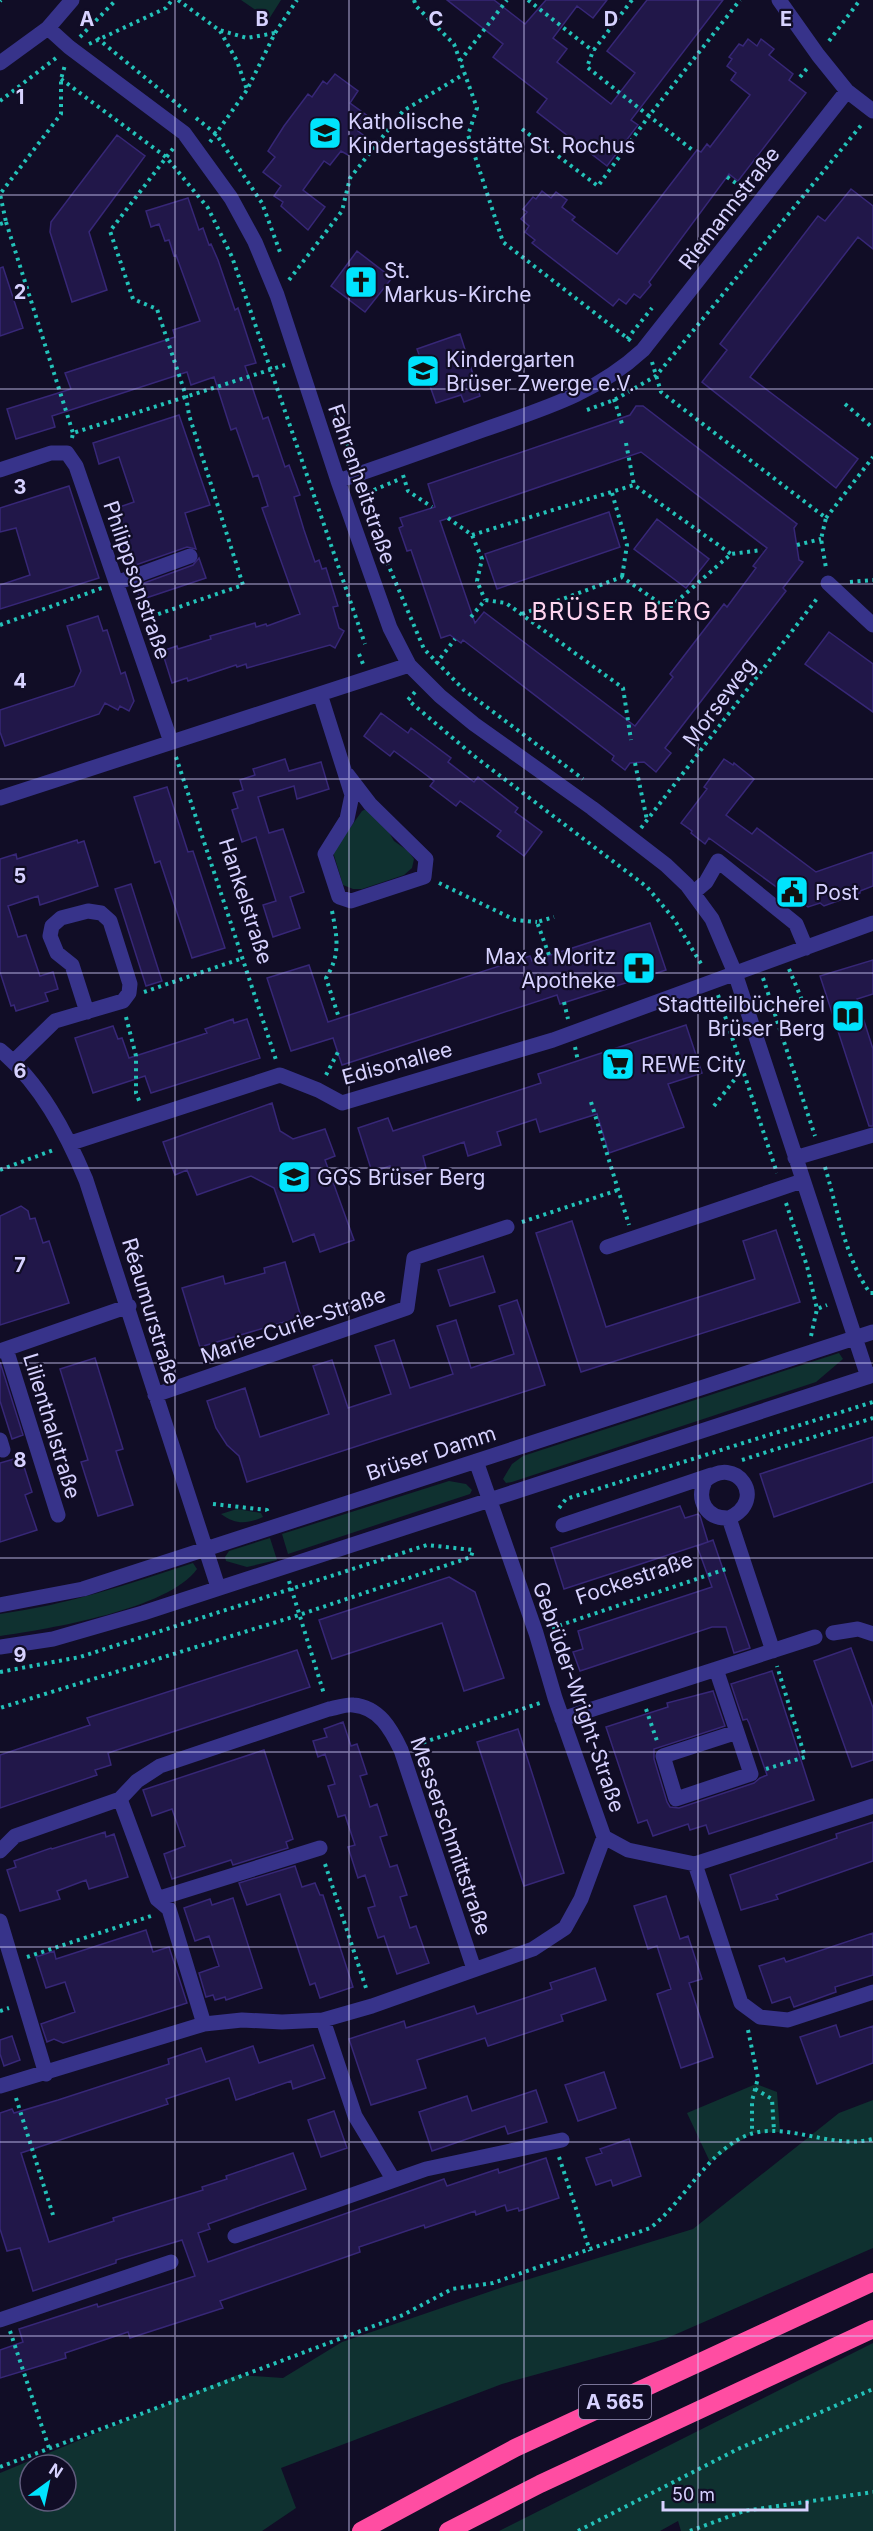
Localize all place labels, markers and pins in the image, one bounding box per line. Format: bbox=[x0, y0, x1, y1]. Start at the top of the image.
place label: Katholische Kindertagesstätte St. Rochus bbox=[348, 109, 635, 158]
school or university icon: Katholische Kindertagesstätte St. Rochus bbox=[307, 115, 343, 151]
place label: St. Markus-Kirche bbox=[384, 258, 531, 307]
church icon: St. Markus-Kirche bbox=[343, 264, 379, 300]
place label: Kindergarten Brüser Zwerge e.V. bbox=[446, 347, 635, 396]
school or university icon: Kindergarten Brüser Zwerge e.V. bbox=[405, 353, 441, 389]
public building icon: Post bbox=[774, 874, 810, 910]
place label: Post bbox=[815, 880, 859, 905]
place label: Max & Moritz Apotheke bbox=[485, 944, 616, 993]
pharmacy icon: Max & Moritz Apotheke bbox=[621, 950, 657, 986]
place label: Stadtteilbücherei Brüser Berg bbox=[657, 992, 825, 1041]
library icon: Stadtteilbücherei Brüser Berg bbox=[830, 998, 866, 1034]
supermarket icon: REWE City bbox=[600, 1046, 636, 1082]
place label: REWE City bbox=[641, 1052, 746, 1077]
school or university icon: GGS Brüser Berg bbox=[276, 1159, 312, 1195]
place label: GGS Brüser Berg bbox=[317, 1165, 485, 1190]

